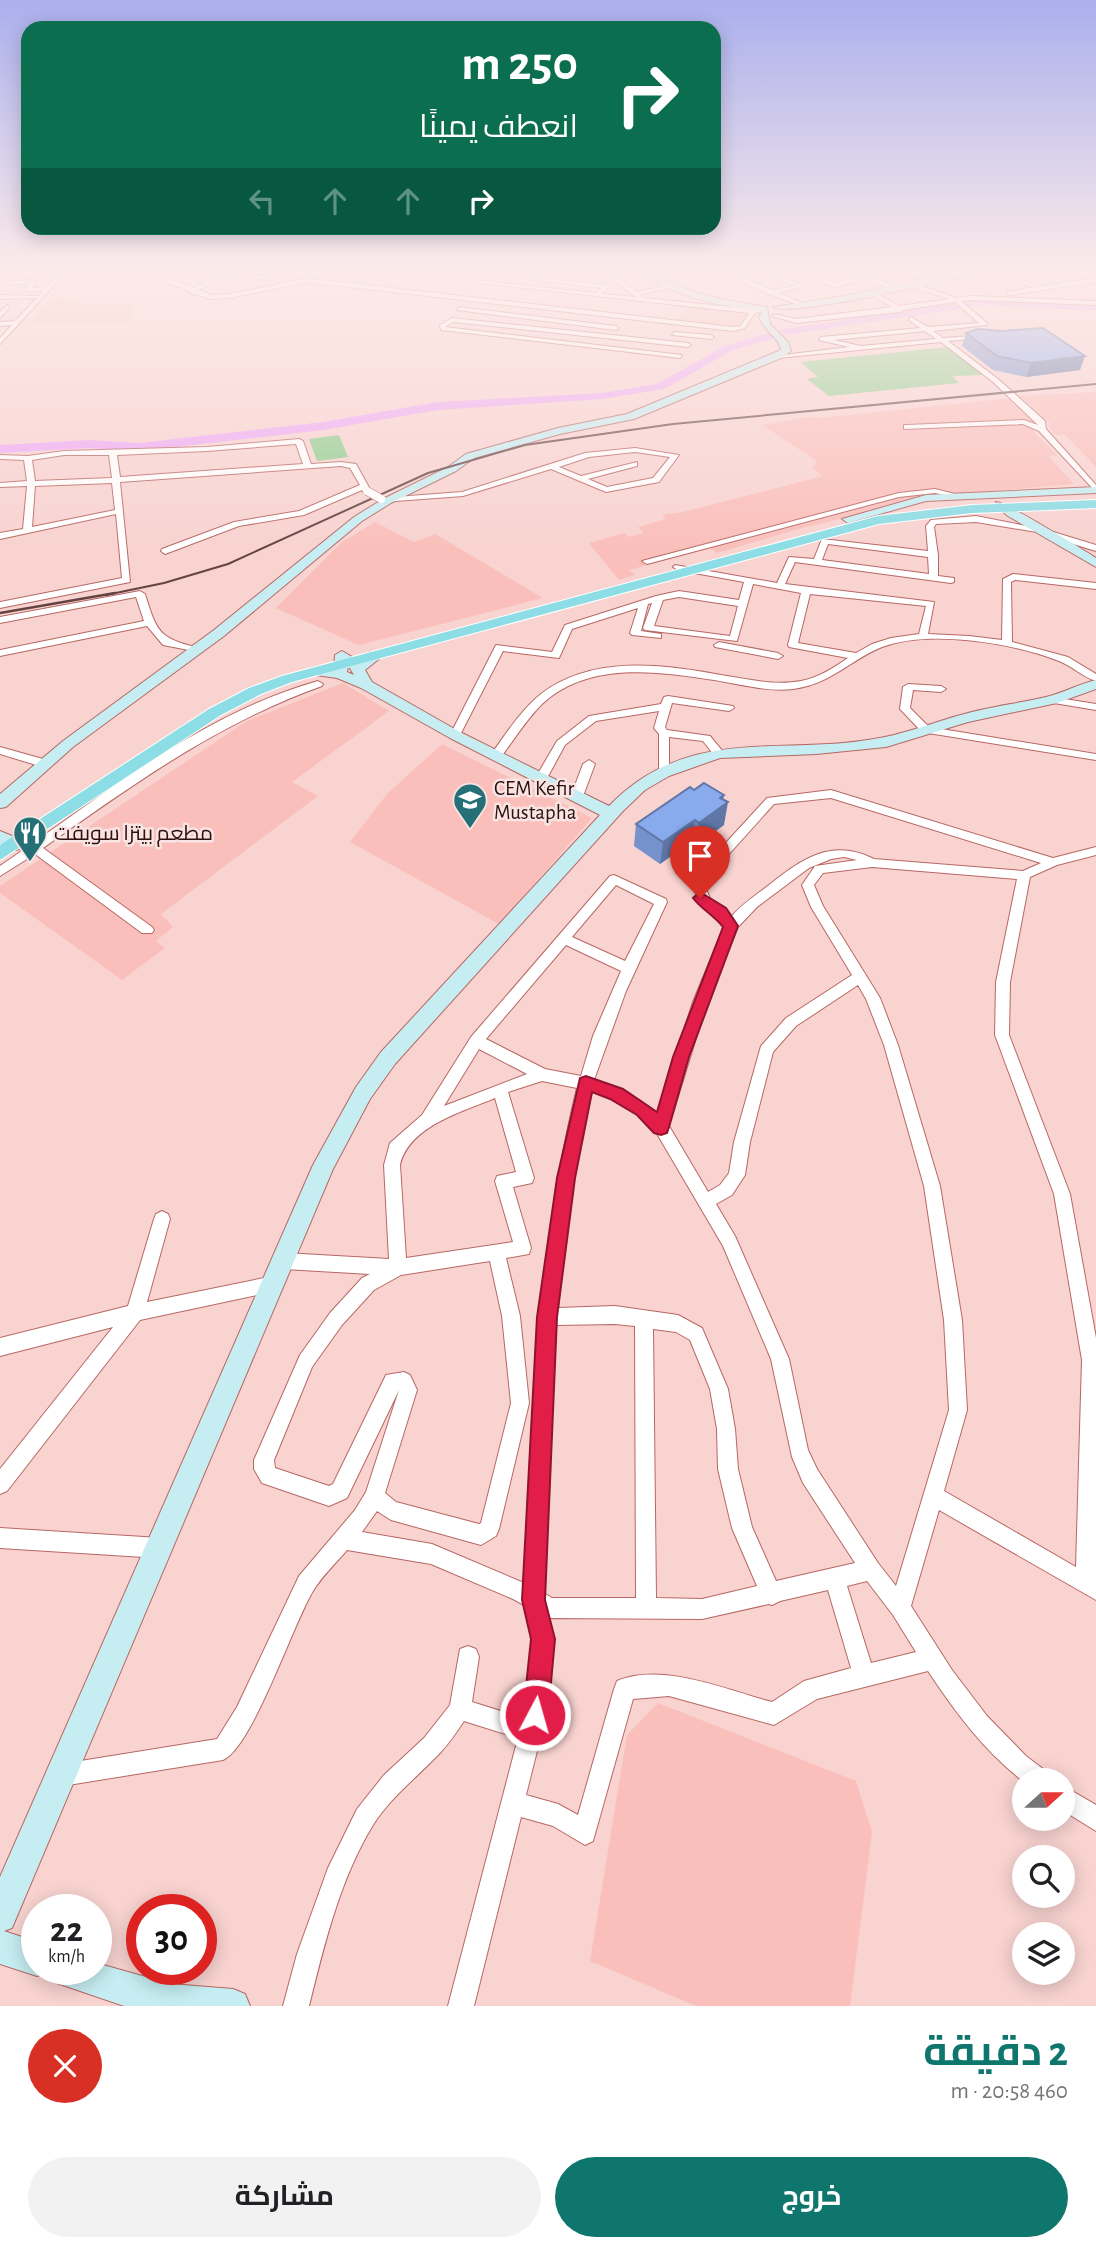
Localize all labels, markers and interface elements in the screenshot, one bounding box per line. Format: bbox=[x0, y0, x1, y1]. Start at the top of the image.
text: 250 m bbox=[461, 40, 578, 89]
icon: right bbox=[602, 49, 693, 140]
text: انعطف يمينًا bbox=[419, 111, 578, 143]
icon: left bbox=[243, 182, 281, 220]
icon: ahead bbox=[316, 182, 354, 220]
icon: ahead bbox=[389, 182, 427, 220]
icon: right bbox=[462, 182, 500, 220]
place label: CEM Kefir Mustapha bbox=[494, 778, 577, 823]
school or university icon: CEM Kefir Mustapha bbox=[451, 781, 489, 830]
restaurant icon: مطعم بيتزا سويفت bbox=[11, 814, 49, 863]
place label: مطعم بيتزا سويفت bbox=[54, 823, 213, 847]
pin bbox=[670, 826, 730, 898]
icon: arrive bbox=[681, 837, 719, 875]
position arrow bbox=[498, 1678, 572, 1752]
north arrow bbox=[1012, 1768, 1074, 1830]
map controls bbox=[1012, 1768, 1075, 1985]
button: search bbox=[1012, 1845, 1075, 1908]
speed limit sign: 30 bbox=[126, 1894, 217, 1985]
text: 22 bbox=[50, 1913, 83, 1948]
button: layers bbox=[1012, 1922, 1075, 1985]
text: km/h bbox=[48, 1948, 85, 1966]
button: close bbox=[28, 2029, 102, 2103]
text: 2 دقيقة bbox=[923, 2031, 1068, 2073]
text: 460 m · 20:58 bbox=[951, 2080, 1068, 2103]
button: مشاركة bbox=[28, 2157, 541, 2237]
button: خروج bbox=[555, 2157, 1068, 2237]

